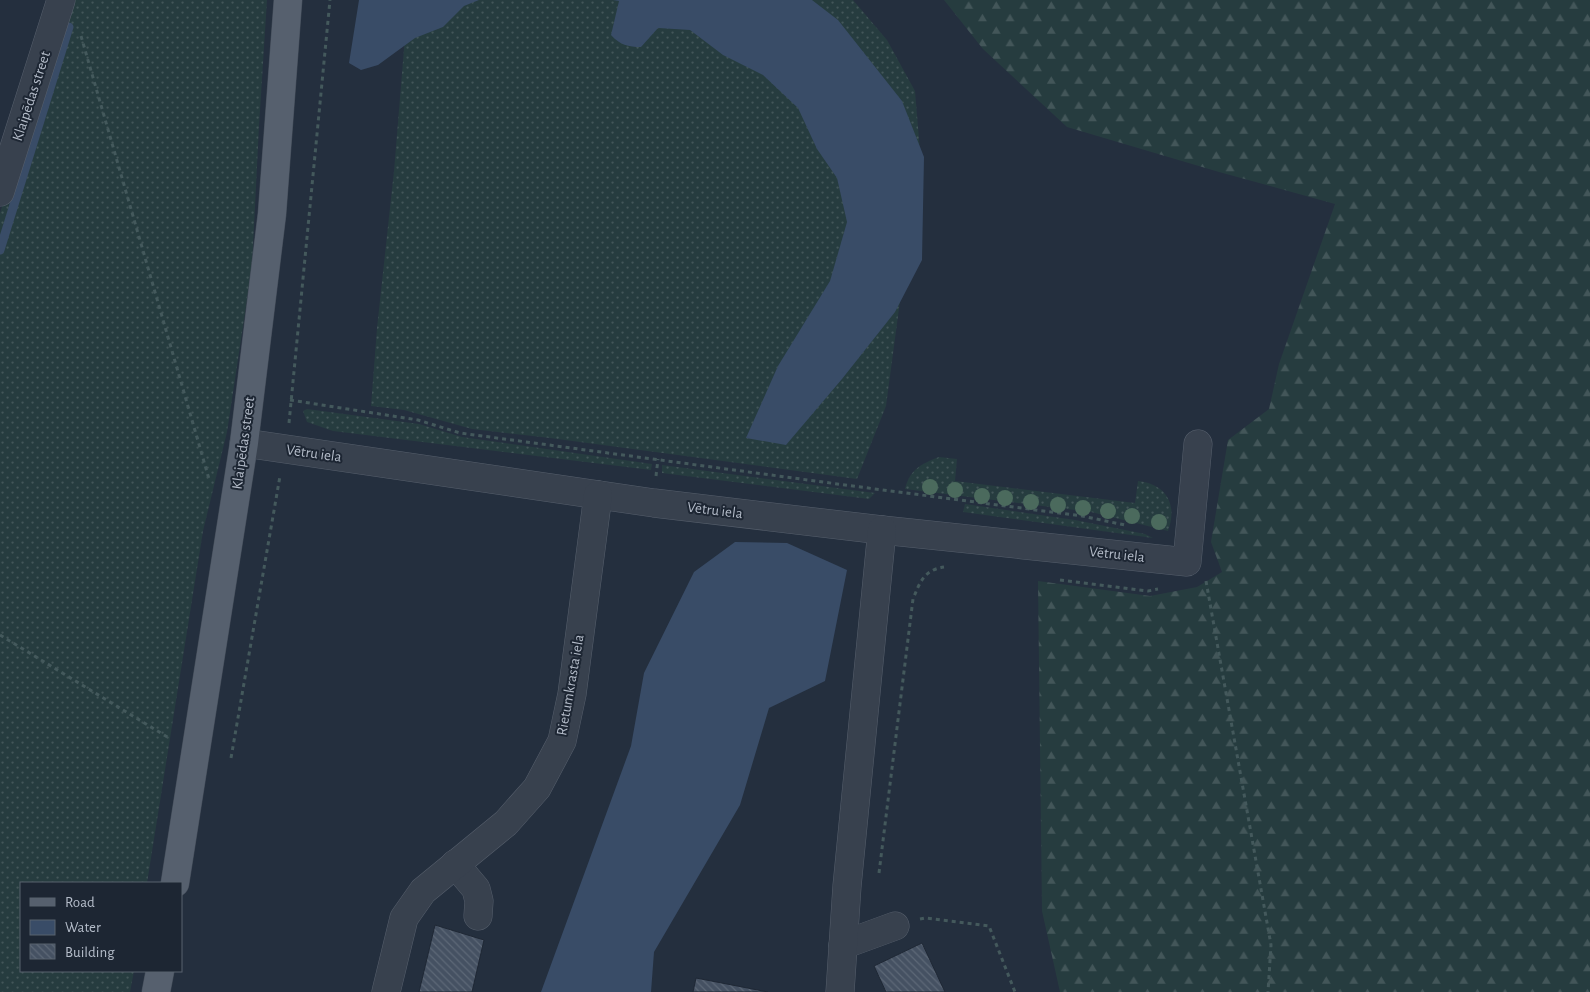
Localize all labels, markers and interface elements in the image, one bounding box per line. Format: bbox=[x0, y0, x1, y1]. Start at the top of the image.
street label: Klaipēdas street bbox=[10, 49, 53, 143]
street label: Klaipēdas street bbox=[230, 396, 257, 490]
street label: Vētru iela bbox=[285, 442, 343, 465]
street label: Vētru iela bbox=[686, 500, 744, 521]
street label: Vētru iela bbox=[1088, 544, 1145, 565]
street label: Rietumkrasta iela bbox=[554, 633, 587, 737]
legend bbox=[20, 882, 182, 972]
text: Road bbox=[65, 895, 95, 910]
text: Water bbox=[65, 920, 101, 935]
text: Building bbox=[65, 945, 115, 960]

